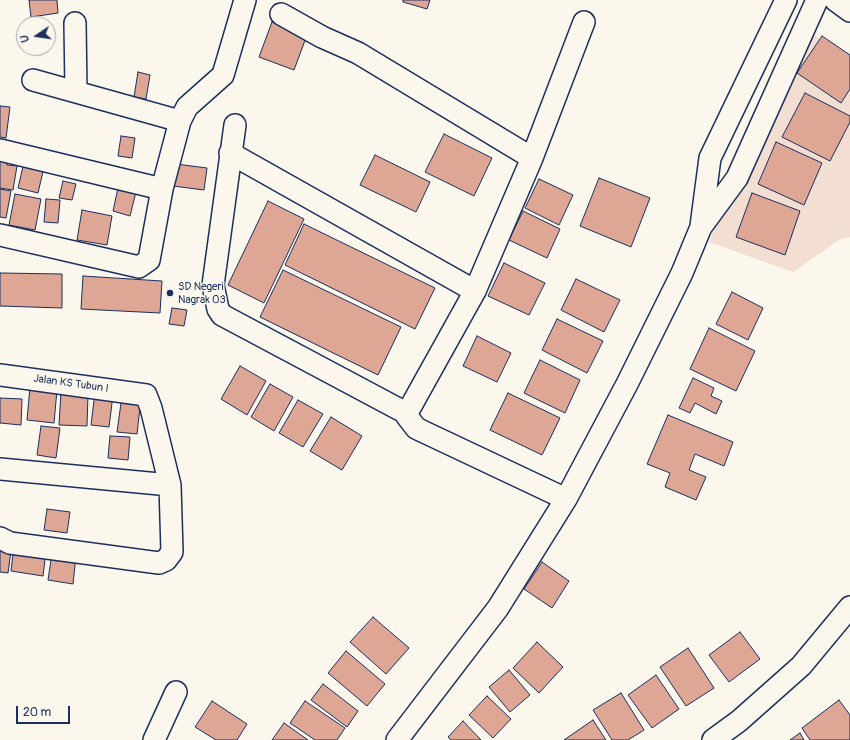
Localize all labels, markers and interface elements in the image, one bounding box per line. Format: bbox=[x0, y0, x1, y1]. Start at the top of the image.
north arrow bbox=[16, 16, 56, 56]
text: U bbox=[18, 34, 32, 44]
place label: SD Negeri Nagrak 03 bbox=[178, 280, 226, 306]
marker: SD Negeri Nagrak 03 bbox=[165, 288, 175, 298]
street label: Jalan KS Tubun I bbox=[33, 372, 109, 396]
scale bar bbox=[18, 698, 72, 724]
text: 20 m bbox=[23, 705, 51, 720]

